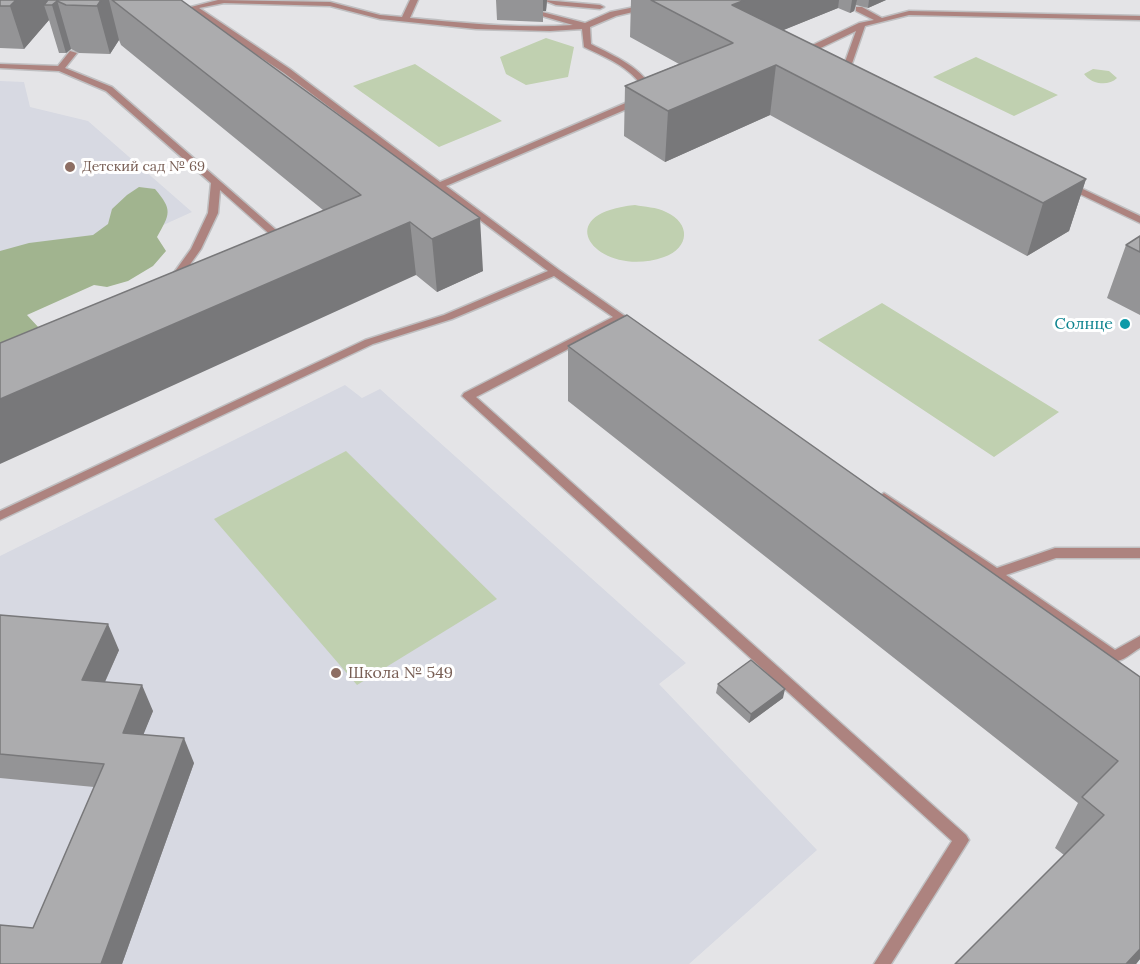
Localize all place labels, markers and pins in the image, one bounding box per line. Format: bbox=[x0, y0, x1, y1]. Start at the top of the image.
place label: Детский сад № 69 bbox=[82, 159, 205, 175]
marker: Детский сад № 69 bbox=[63, 160, 77, 174]
place label: Солнце bbox=[1055, 314, 1113, 334]
marker: Солнце bbox=[1118, 317, 1132, 331]
place label: Школа № 549 bbox=[348, 663, 453, 683]
marker: Школа № 549 bbox=[329, 666, 343, 680]

